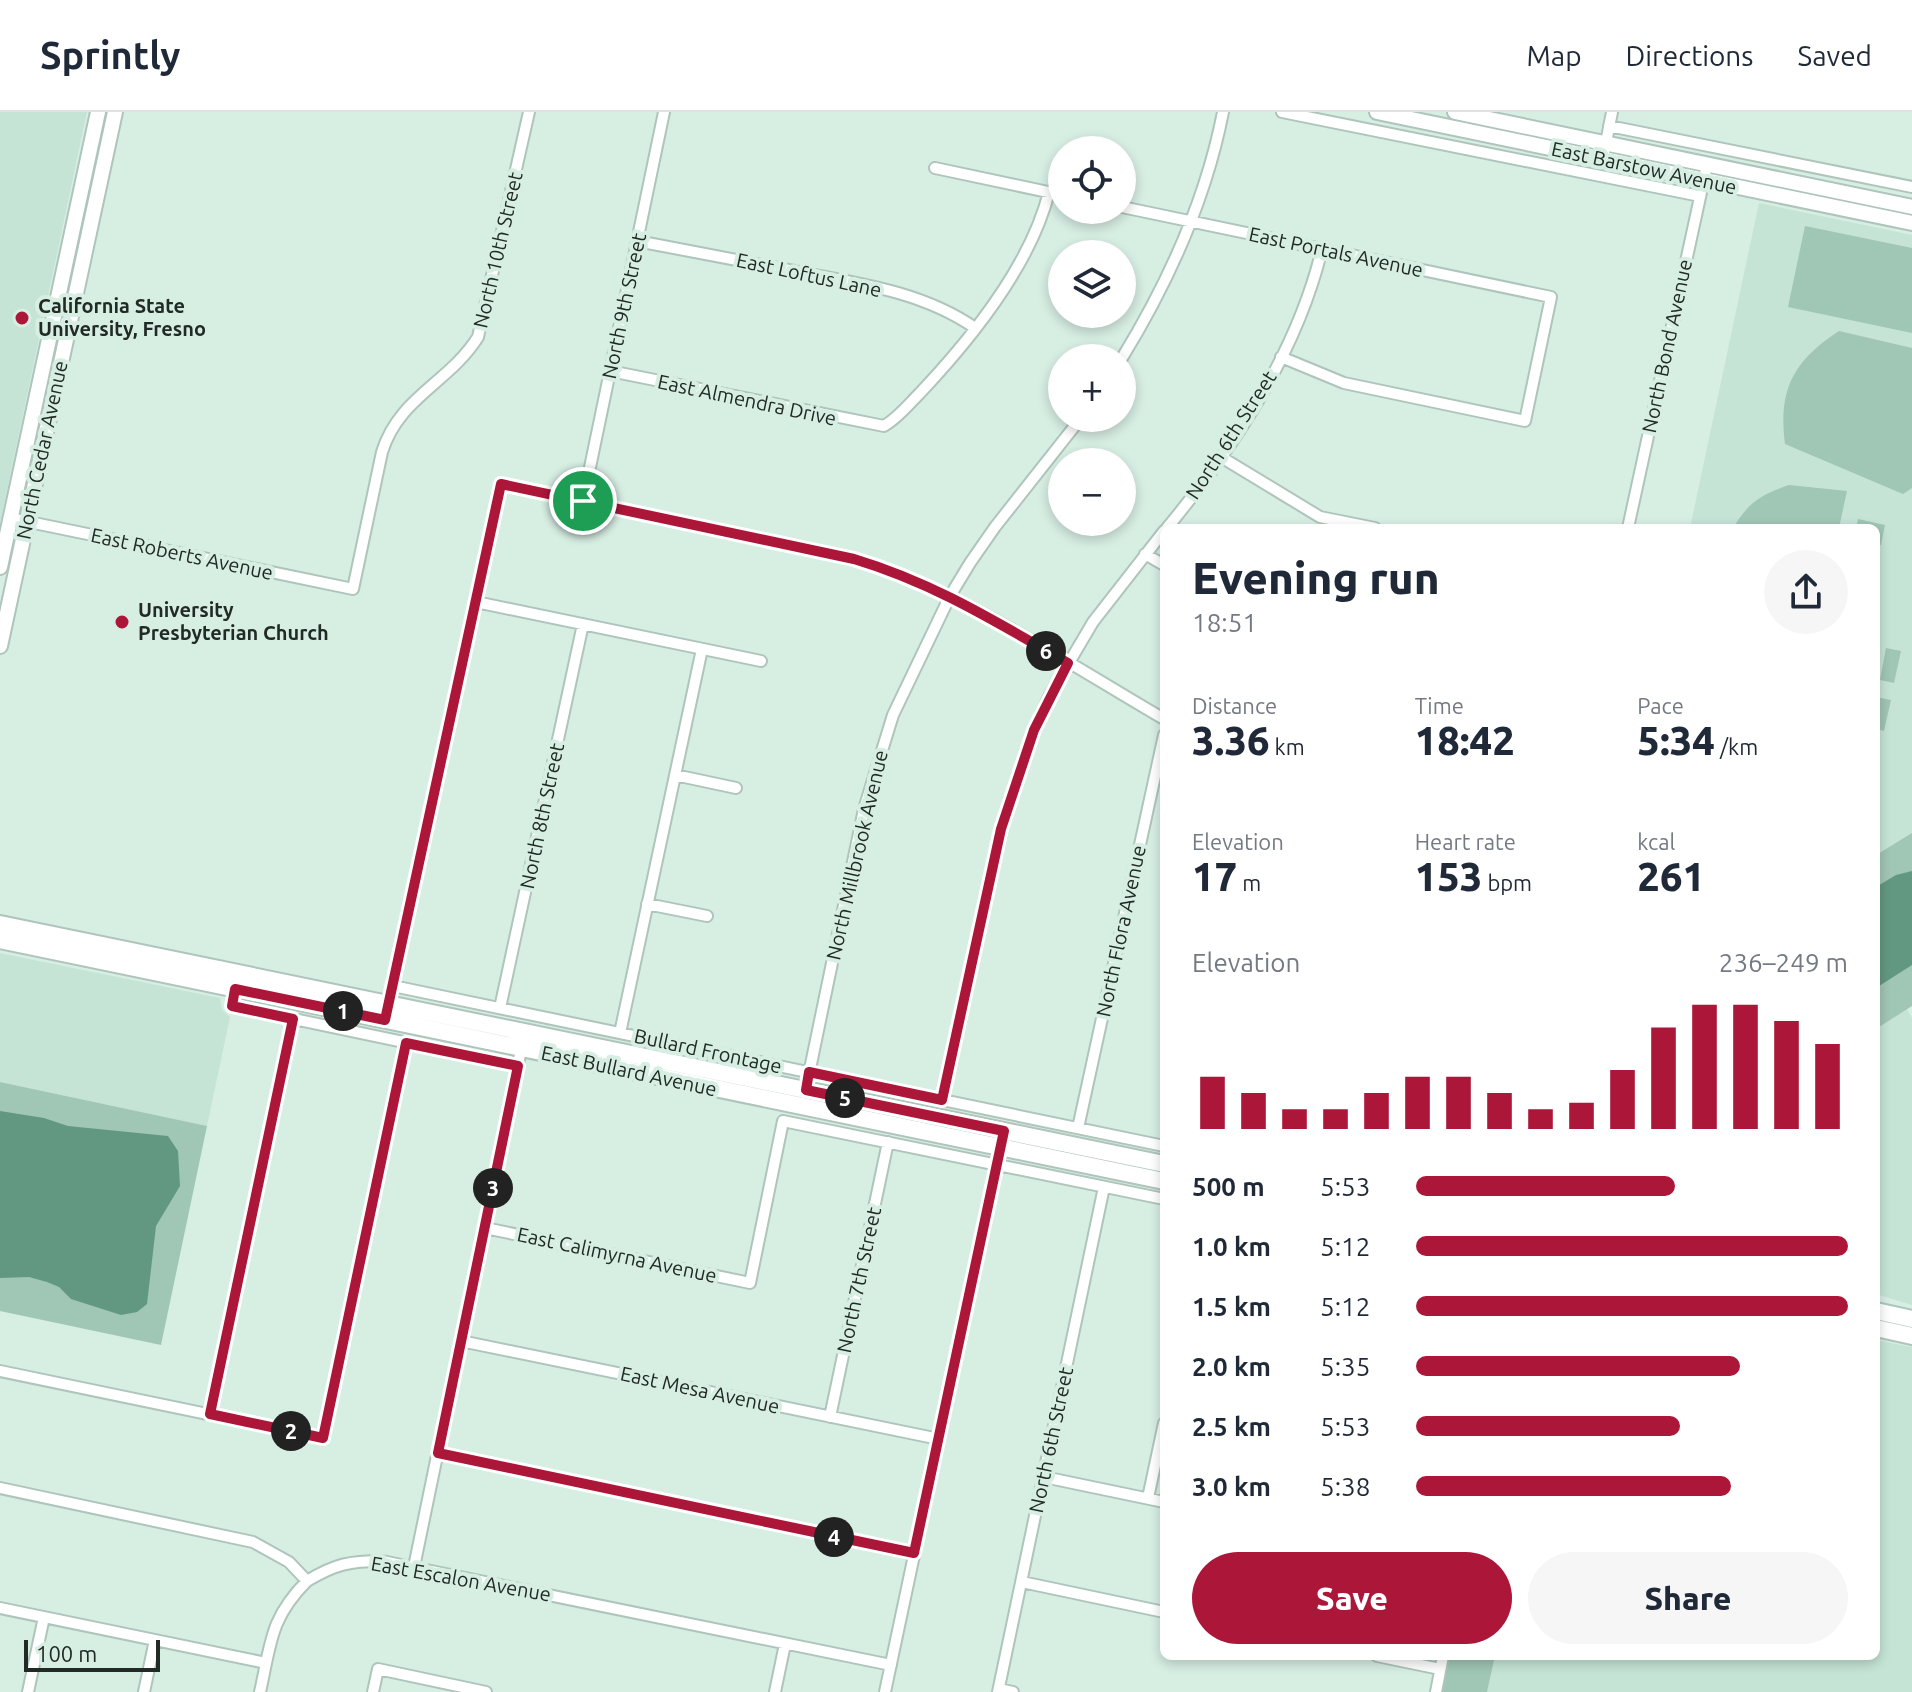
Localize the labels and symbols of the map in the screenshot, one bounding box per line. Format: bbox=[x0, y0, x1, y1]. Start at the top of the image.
street label: East Barstow Avenue bbox=[1549, 137, 1739, 198]
street label: North 10th Street bbox=[468, 169, 527, 330]
street label: East Portals Avenue bbox=[1247, 222, 1425, 281]
street label: North 9th Street bbox=[597, 231, 650, 381]
street label: East Loftus Lane bbox=[735, 248, 884, 301]
street label: North Bond Avenue bbox=[1637, 257, 1696, 435]
place label: California State University, Fresno bbox=[38, 294, 206, 340]
marker: California State University, Fresno bbox=[13, 309, 31, 327]
street label: North Cedar Avenue bbox=[11, 358, 72, 541]
street label: North 6th Street bbox=[1181, 366, 1281, 503]
street label: East Almendra Drive bbox=[656, 369, 838, 430]
pin bbox=[549, 467, 617, 535]
street label: East Roberts Avenue bbox=[89, 523, 275, 584]
place label: University Presbyterian Church bbox=[138, 598, 329, 644]
marker: University Presbyterian Church bbox=[113, 613, 131, 631]
pin: 6 bbox=[1026, 631, 1066, 671]
street label: North 8th Street bbox=[515, 741, 568, 891]
street label: North Millbrook Avenue bbox=[821, 748, 892, 962]
street label: North Flora Avenue bbox=[1091, 843, 1150, 1019]
pin: 1 bbox=[323, 991, 363, 1031]
street label: Bullard Frontage bbox=[632, 1024, 784, 1077]
street label: East Bullard Avenue bbox=[539, 1041, 719, 1100]
pin: 5 bbox=[825, 1078, 865, 1118]
pin: 3 bbox=[473, 1168, 513, 1208]
street label: North 7th Street bbox=[832, 1205, 885, 1355]
street label: East Calimyrna Avenue bbox=[515, 1222, 719, 1287]
street label: East Mesa Avenue bbox=[619, 1361, 782, 1418]
street label: North 6th Street bbox=[1024, 1365, 1077, 1515]
pin: 2 bbox=[271, 1411, 311, 1451]
pin: 4 bbox=[814, 1517, 854, 1557]
street label: East Escalon Avenue bbox=[369, 1551, 553, 1606]
scale bar bbox=[24, 1636, 160, 1672]

